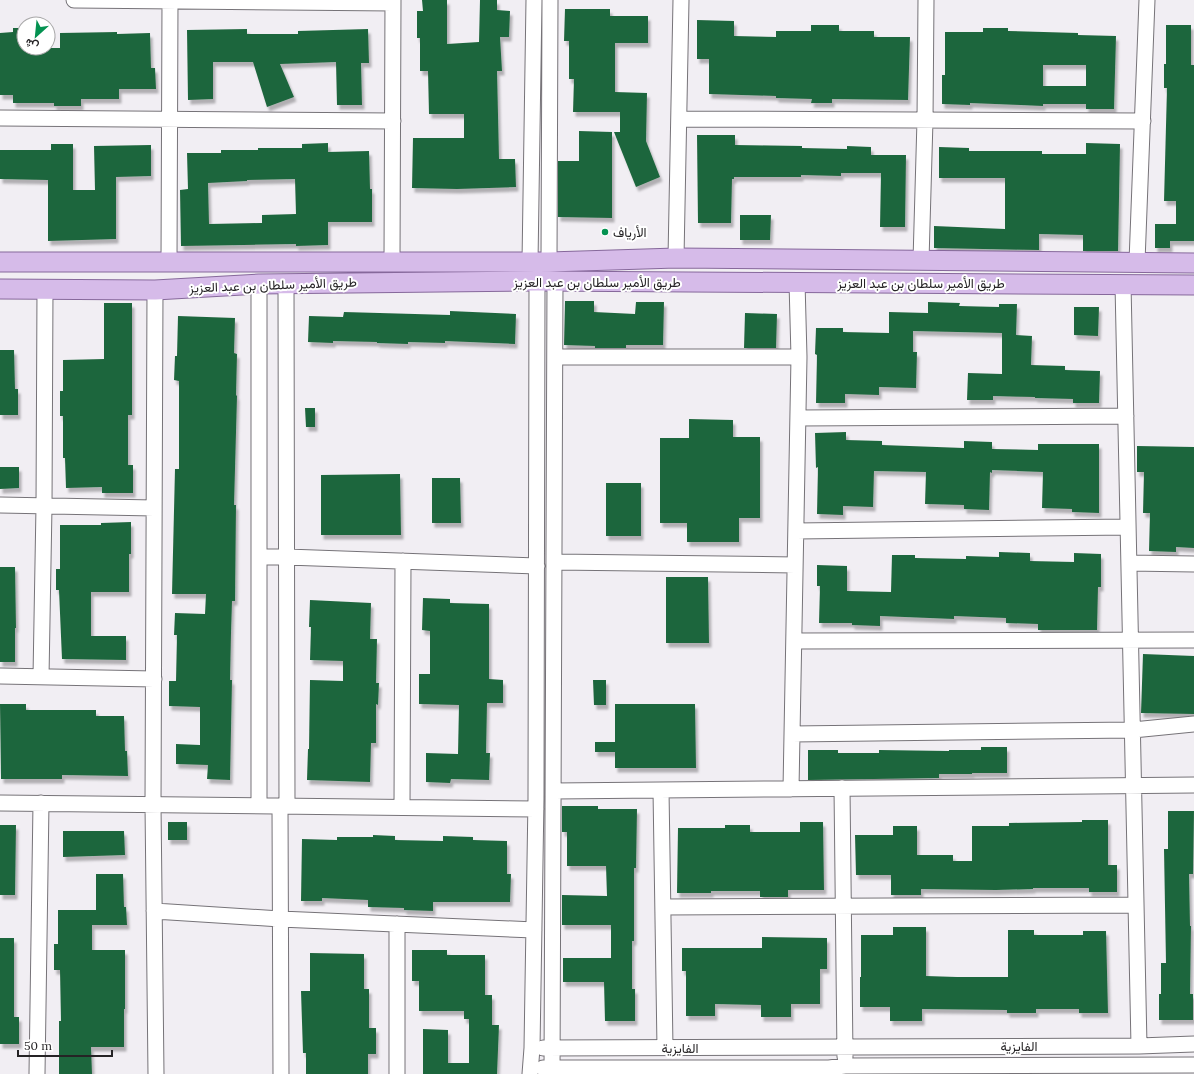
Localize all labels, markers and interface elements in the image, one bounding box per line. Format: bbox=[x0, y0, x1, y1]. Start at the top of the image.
north arrow bbox=[16, 16, 56, 56]
text: ش bbox=[22, 36, 41, 54]
place label: الأرياف bbox=[613, 224, 647, 241]
marker: الأرياف bbox=[600, 227, 610, 237]
street label: طريق الأمير سلطان بن عبد العزيز bbox=[188, 274, 357, 296]
street label: طريق الأمير سلطان بن عبد العزيز bbox=[512, 274, 681, 291]
street label: طريق الأمير سلطان بن عبد العزيز bbox=[836, 275, 1005, 292]
scale bar bbox=[18, 1032, 112, 1058]
text: 50 m bbox=[24, 1038, 52, 1053]
street label: الفايزية bbox=[1001, 1038, 1037, 1055]
street label: الفايزية bbox=[662, 1040, 698, 1057]

